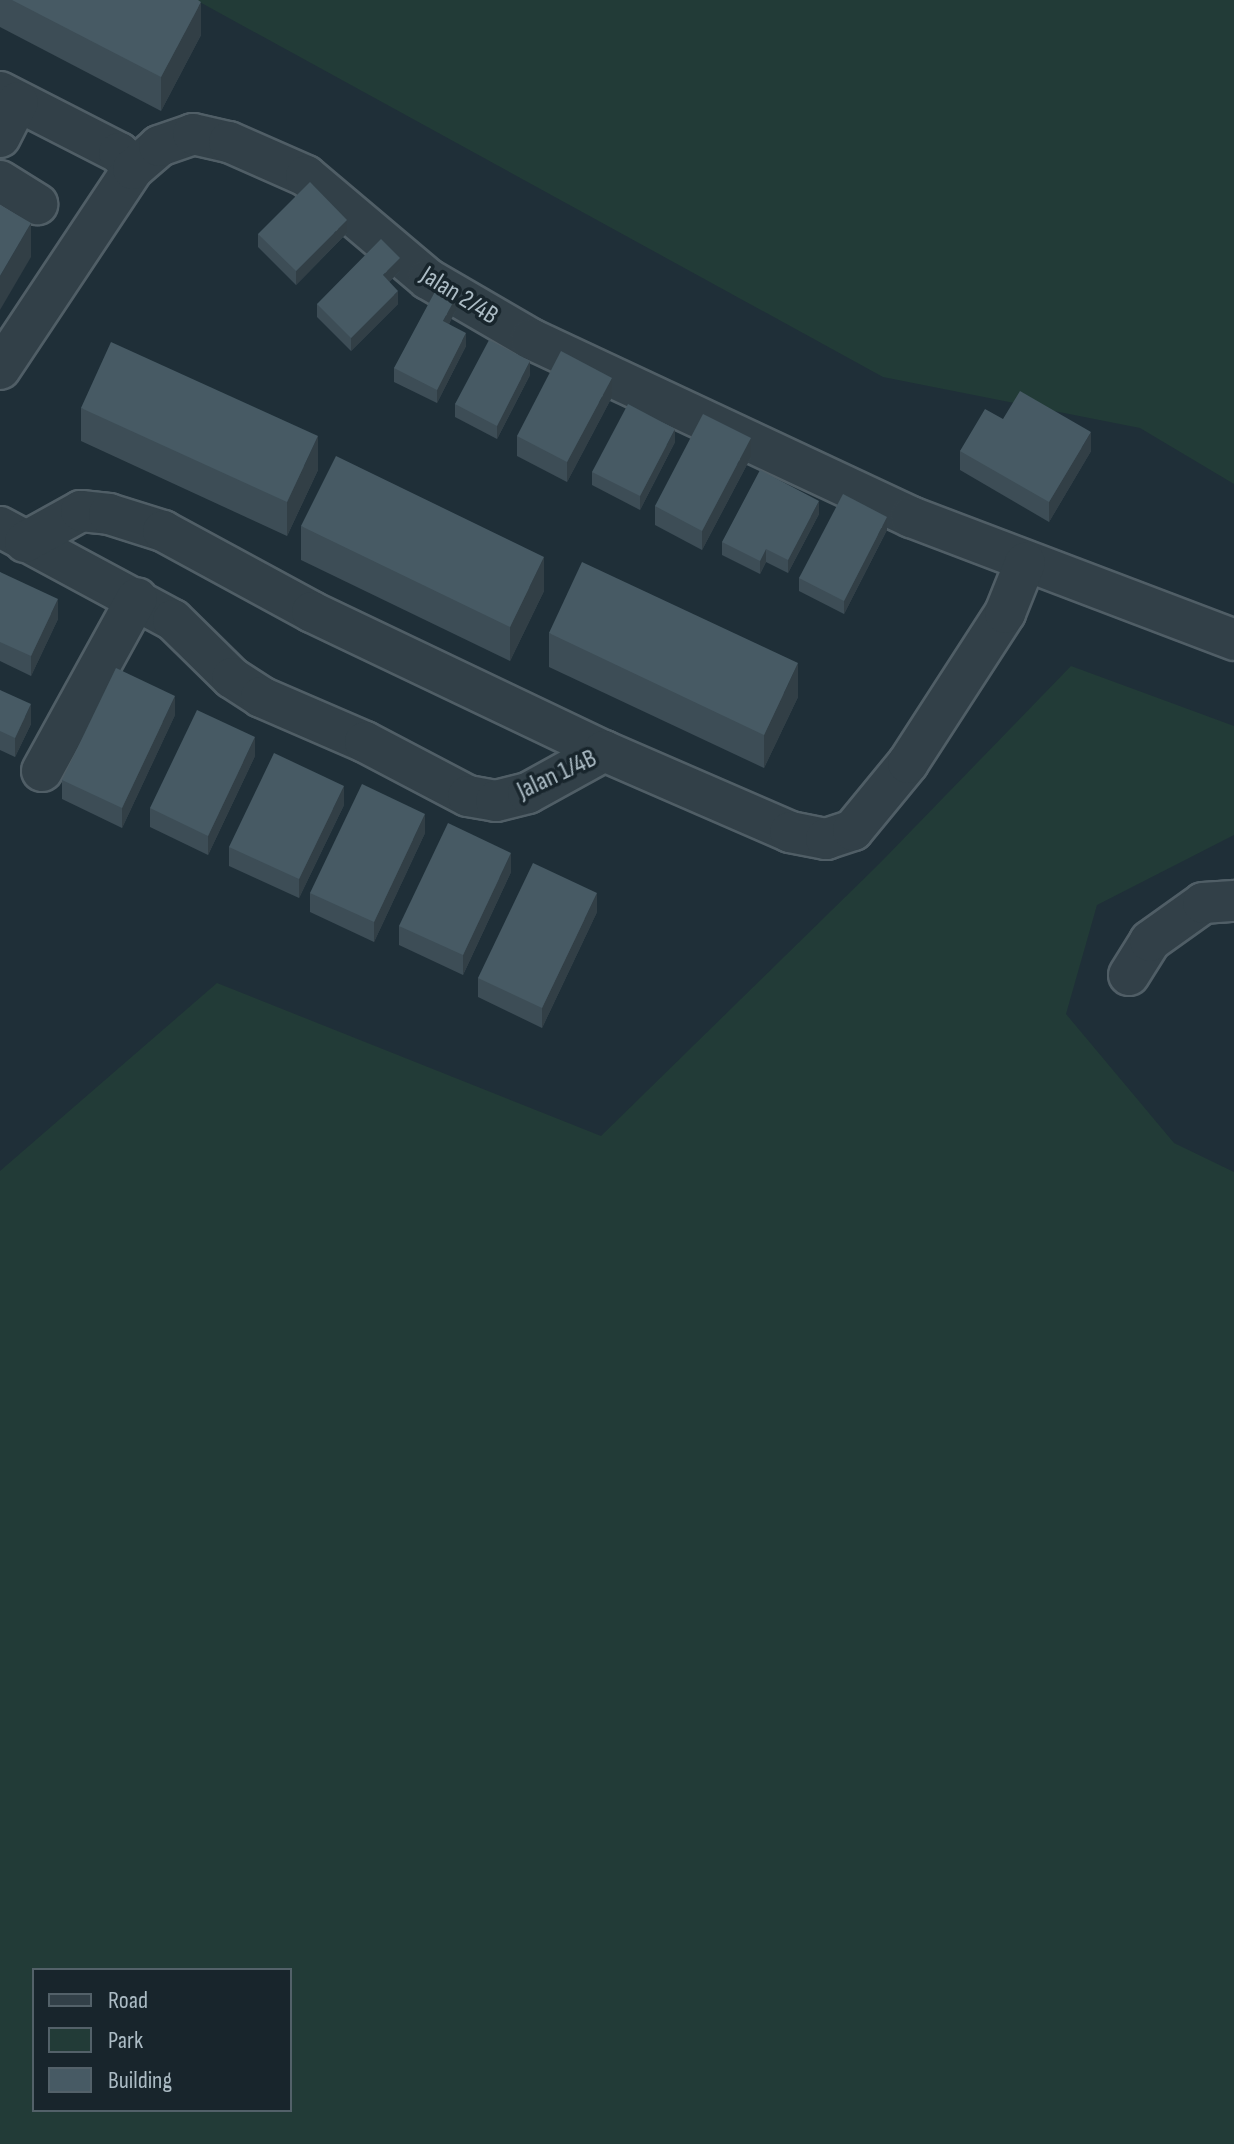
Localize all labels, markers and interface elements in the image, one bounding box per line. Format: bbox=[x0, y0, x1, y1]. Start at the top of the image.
street label: Jalan 2/4B bbox=[414, 260, 504, 332]
street label: Jalan 1/4B bbox=[512, 743, 602, 807]
legend bbox=[32, 1968, 292, 2112]
text: Road bbox=[108, 1986, 148, 2015]
text: Park bbox=[108, 2026, 143, 2055]
text: Building bbox=[108, 2066, 172, 2095]

